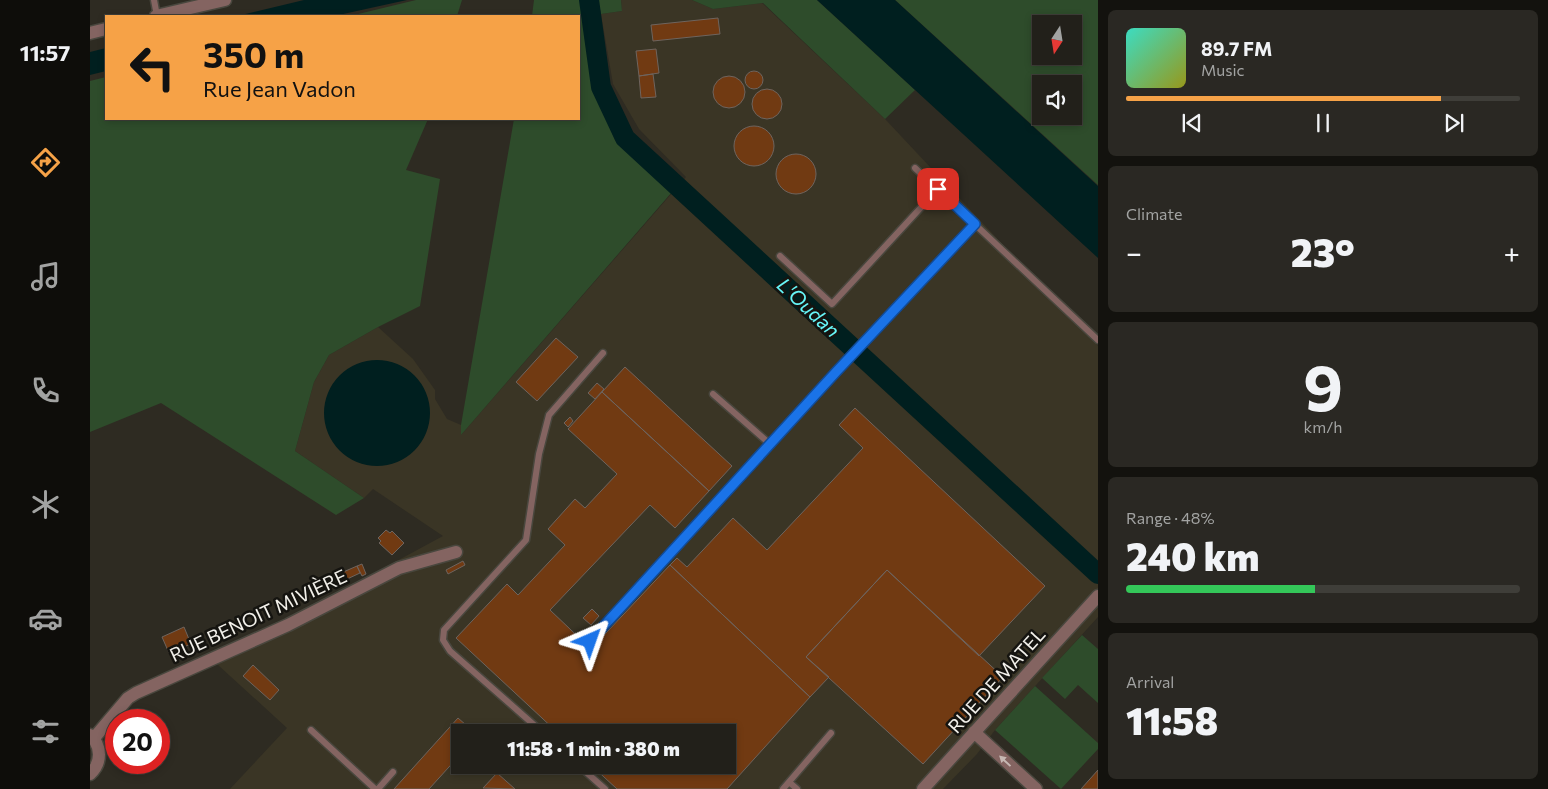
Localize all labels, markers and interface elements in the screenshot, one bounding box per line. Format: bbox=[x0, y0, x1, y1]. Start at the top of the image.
north arrow bbox=[1032, 15, 1082, 65]
map controls bbox=[1032, 15, 1082, 125]
text: 350 m bbox=[203, 32, 304, 75]
icon: left bbox=[120, 35, 185, 100]
text: 89.7 FM bbox=[1201, 37, 1272, 60]
text: 11:57 bbox=[20, 39, 70, 66]
text: Music bbox=[1201, 60, 1245, 79]
text: Rue Jean Vadon bbox=[203, 75, 356, 102]
button: sound bbox=[1032, 75, 1082, 125]
icon: previous bbox=[1178, 109, 1206, 137]
icon: pause bbox=[1309, 109, 1337, 137]
icon: next bbox=[1440, 109, 1468, 137]
icon: directions bbox=[28, 145, 63, 180]
pin bbox=[917, 168, 959, 210]
icon: arrive bbox=[924, 175, 952, 203]
text: Climate bbox=[1126, 204, 1182, 223]
text: 23° bbox=[1291, 228, 1355, 275]
text: − bbox=[1126, 235, 1142, 269]
text: + bbox=[1504, 235, 1520, 269]
icon: music bbox=[28, 259, 63, 294]
water label: L'Oudan bbox=[773, 272, 845, 342]
text: 9 bbox=[1303, 345, 1343, 424]
icon: phone bbox=[28, 373, 63, 408]
text: km/h bbox=[1304, 417, 1342, 436]
icon: climate bbox=[28, 487, 63, 522]
text: Range · 48% bbox=[1126, 508, 1214, 527]
text: 240 km bbox=[1126, 532, 1260, 579]
street label: RUE BENOIT MIVIÈRE bbox=[166, 564, 350, 666]
icon: car bbox=[28, 601, 63, 636]
position arrow bbox=[563, 614, 615, 666]
street label: RUE DE MATEL bbox=[943, 622, 1049, 737]
text: Arrival bbox=[1126, 672, 1174, 691]
text: 11:58 bbox=[1126, 696, 1218, 743]
speed limit sign: 20 bbox=[105, 709, 170, 774]
icon: filters bbox=[28, 714, 63, 749]
text: 11:58 · 1 min · 380 m bbox=[507, 737, 680, 760]
one-way arrow bbox=[1000, 755, 1012, 767]

